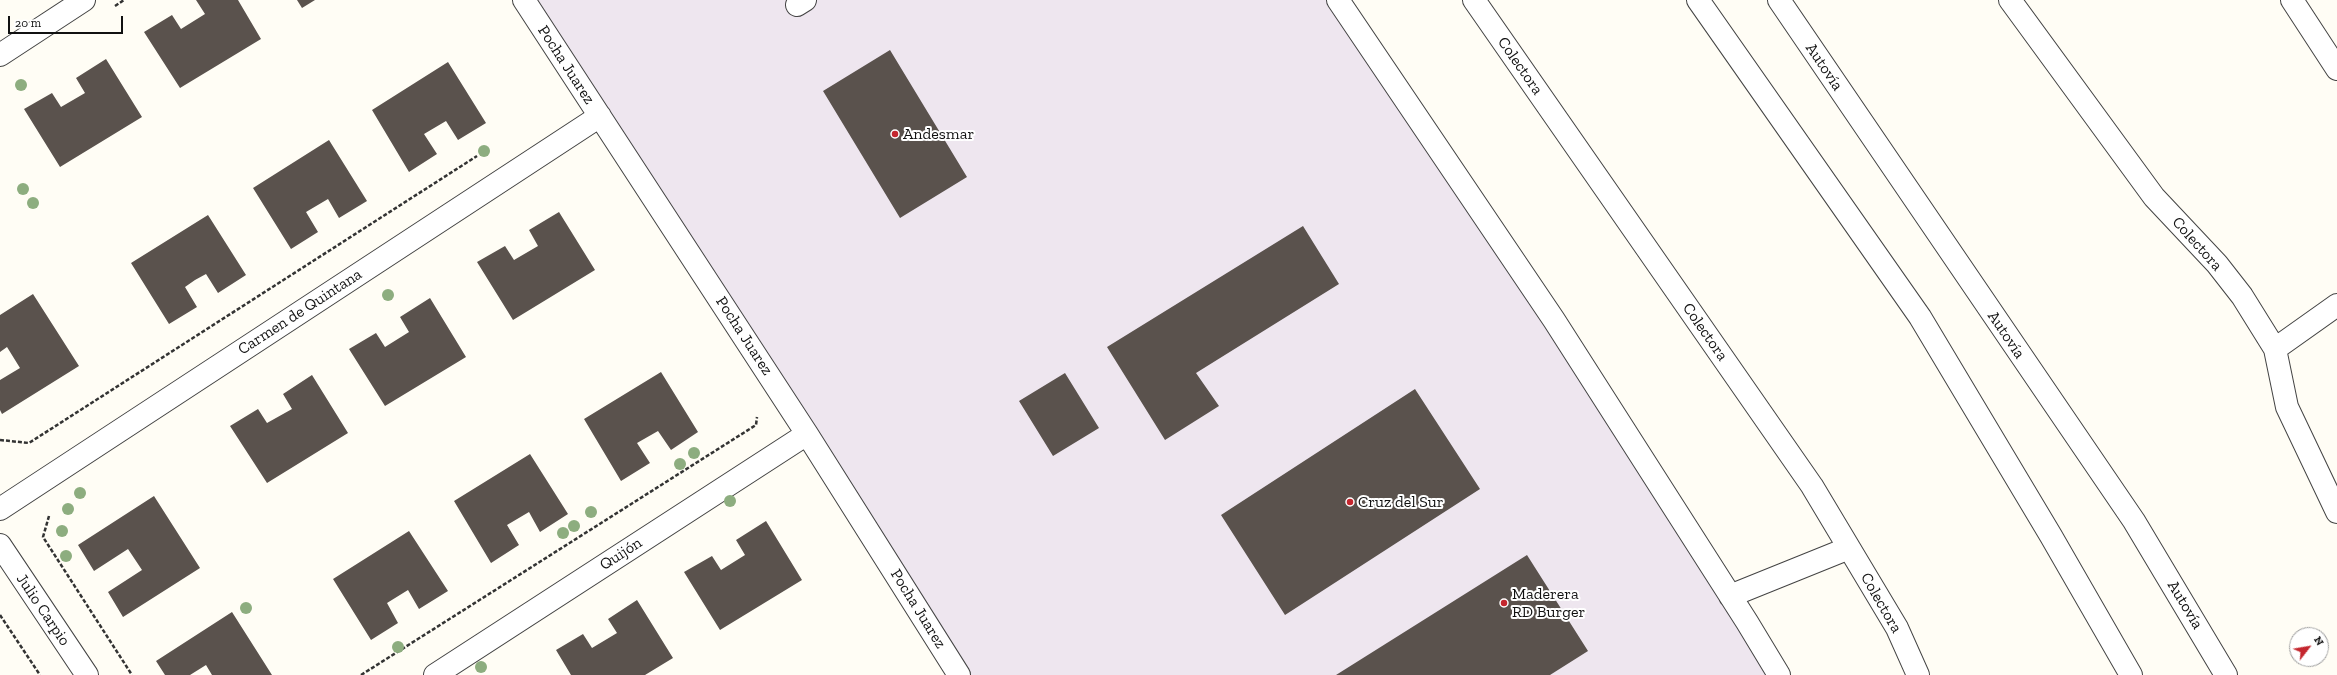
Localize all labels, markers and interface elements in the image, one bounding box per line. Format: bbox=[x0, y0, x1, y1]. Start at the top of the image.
scale bar bbox=[10, 8, 125, 34]
text: 20 m bbox=[15, 16, 41, 30]
street label: Pocha Juarez bbox=[533, 22, 599, 108]
street label: Colectora bbox=[1493, 33, 1547, 99]
street label: Autovía bbox=[1801, 40, 1847, 94]
place label: Andesmar bbox=[903, 124, 974, 144]
marker: Andesmar bbox=[890, 129, 900, 139]
street label: Colectora bbox=[2168, 213, 2226, 275]
street label: Carmen de Quintana bbox=[234, 265, 366, 359]
street label: Pocha Juarez bbox=[711, 293, 777, 379]
street label: Colectora bbox=[1678, 299, 1732, 365]
street label: Autovía bbox=[1983, 308, 2029, 362]
place label: Cruz del Sur bbox=[1358, 492, 1444, 512]
marker: Cruz del Sur bbox=[1345, 497, 1355, 507]
street label: Quijón bbox=[596, 533, 646, 575]
street label: Pocha Juarez bbox=[886, 566, 950, 652]
street label: Colectora bbox=[1856, 569, 1906, 637]
street label: Julio Carpio bbox=[12, 570, 74, 650]
street label: Autovía bbox=[2163, 577, 2207, 633]
place label: Maderera RD Burger bbox=[1512, 584, 1585, 622]
marker: Maderera RD Burger bbox=[1499, 598, 1509, 608]
north arrow bbox=[2289, 627, 2329, 667]
text: N bbox=[2311, 634, 2327, 648]

